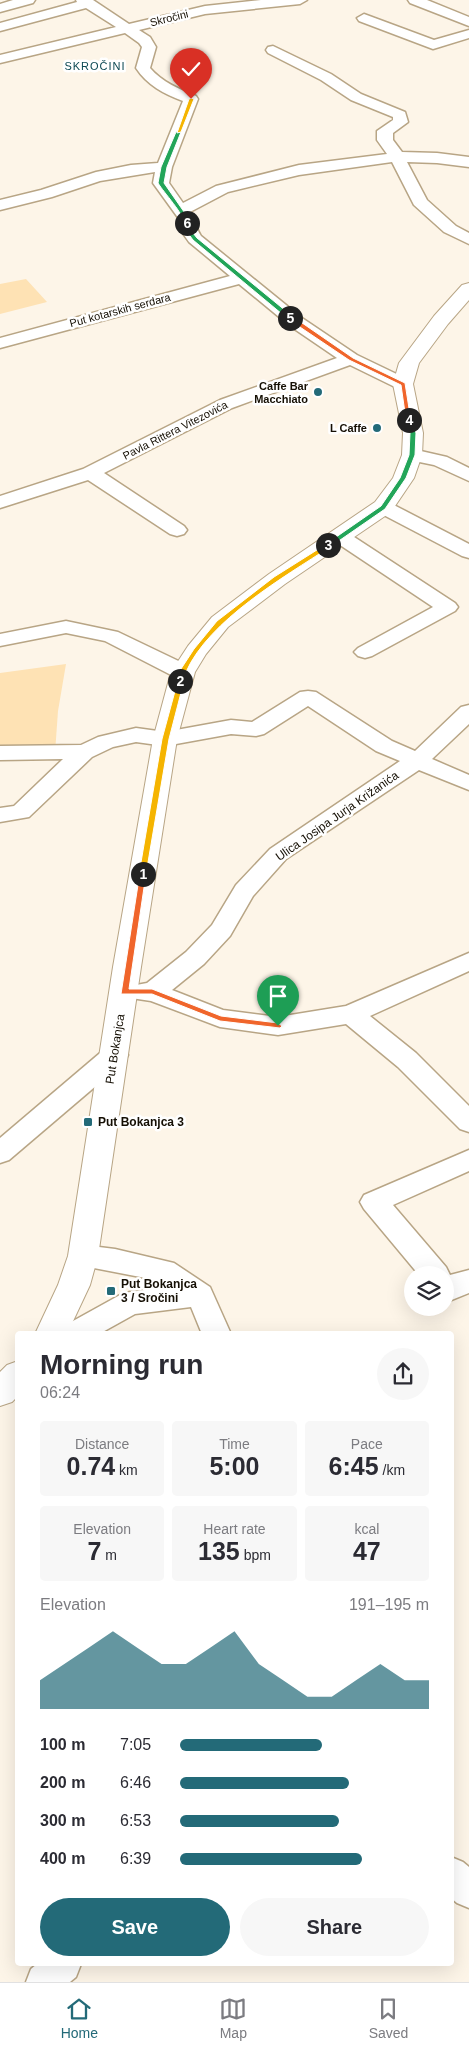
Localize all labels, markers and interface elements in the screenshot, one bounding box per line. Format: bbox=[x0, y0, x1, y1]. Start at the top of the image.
street label: Skročini bbox=[149, 7, 189, 29]
pin bbox=[170, 48, 212, 99]
icon: check bbox=[177, 55, 205, 83]
district label: SKROČINI bbox=[64, 60, 126, 72]
pin: 6 bbox=[174, 210, 200, 236]
text: 6 bbox=[184, 215, 191, 231]
street label: Put kotarskih serdara bbox=[68, 291, 173, 329]
pin: 5 bbox=[278, 306, 302, 330]
text: 5 bbox=[287, 310, 294, 326]
place label: Caffe Bar Macchiato bbox=[254, 380, 309, 405]
marker: Caffe Bar Macchiato bbox=[312, 386, 324, 398]
street label: Pavla Rittera Vitezovića bbox=[121, 398, 230, 462]
pin: 4 bbox=[396, 408, 422, 432]
text: 4 bbox=[406, 412, 413, 428]
place label: L Caffe bbox=[330, 422, 367, 434]
marker: L Caffe bbox=[371, 422, 383, 434]
pin: 3 bbox=[316, 532, 340, 558]
text: 3 bbox=[325, 537, 332, 553]
pin: 2 bbox=[168, 668, 192, 694]
text: 2 bbox=[177, 673, 184, 689]
street label: Ulica Josipa Jurja Križanića bbox=[273, 768, 401, 864]
pin: 1 bbox=[130, 862, 156, 886]
text: 1 bbox=[140, 866, 147, 882]
pin bbox=[257, 975, 299, 1026]
icon: arrive bbox=[264, 982, 292, 1010]
street label: Put Bokanjca bbox=[103, 1013, 127, 1085]
place label: Put Bokanjca 3 bbox=[98, 1115, 184, 1129]
marker: Put Bokanjca 3 bbox=[82, 1116, 94, 1128]
map controls bbox=[404, 1266, 454, 1316]
button: layers bbox=[404, 1266, 454, 1316]
place label: Put Bokanjca 3 / Sročini bbox=[121, 1277, 197, 1305]
marker: Put Bokanjca 3 / Sročini bbox=[105, 1285, 117, 1297]
button: share bbox=[377, 1348, 429, 1400]
text: Morning run bbox=[40, 1349, 203, 1380]
text: 06:24 bbox=[40, 1384, 80, 1401]
text: Distance bbox=[75, 1436, 129, 1452]
text: Time bbox=[219, 1436, 250, 1452]
text: Pace bbox=[351, 1436, 383, 1452]
text: 0.74 bbox=[67, 1452, 115, 1480]
text: 5:00 bbox=[209, 1452, 260, 1480]
text: 6:45 bbox=[329, 1452, 379, 1480]
text: km bbox=[115, 1462, 138, 1478]
text: /km bbox=[379, 1462, 405, 1478]
text: Elevation bbox=[73, 1521, 131, 1537]
text: Heart rate bbox=[203, 1521, 266, 1537]
text: kcal bbox=[354, 1521, 379, 1537]
text: 7 bbox=[87, 1537, 101, 1565]
text: 135 bbox=[198, 1537, 240, 1565]
text: 47 bbox=[353, 1537, 381, 1565]
text: m bbox=[101, 1547, 117, 1563]
text: bpm bbox=[240, 1547, 271, 1563]
text: Elevation bbox=[40, 1596, 106, 1613]
text: 191–195 m bbox=[349, 1596, 429, 1613]
text: 100 m bbox=[40, 1736, 85, 1753]
text: 7:05 bbox=[120, 1736, 151, 1753]
text: 200 m bbox=[40, 1774, 85, 1791]
text: 6:46 bbox=[120, 1774, 151, 1791]
text: 300 m bbox=[40, 1812, 85, 1829]
text: 6:53 bbox=[120, 1812, 151, 1829]
text: 400 m bbox=[40, 1850, 85, 1867]
text: 6:39 bbox=[120, 1850, 151, 1867]
button: Save bbox=[40, 1898, 230, 1956]
button: Share bbox=[240, 1898, 429, 1956]
tab: Home bbox=[61, 1995, 98, 2041]
tab: Map bbox=[219, 1995, 247, 2041]
tab: Saved bbox=[369, 1995, 408, 2041]

